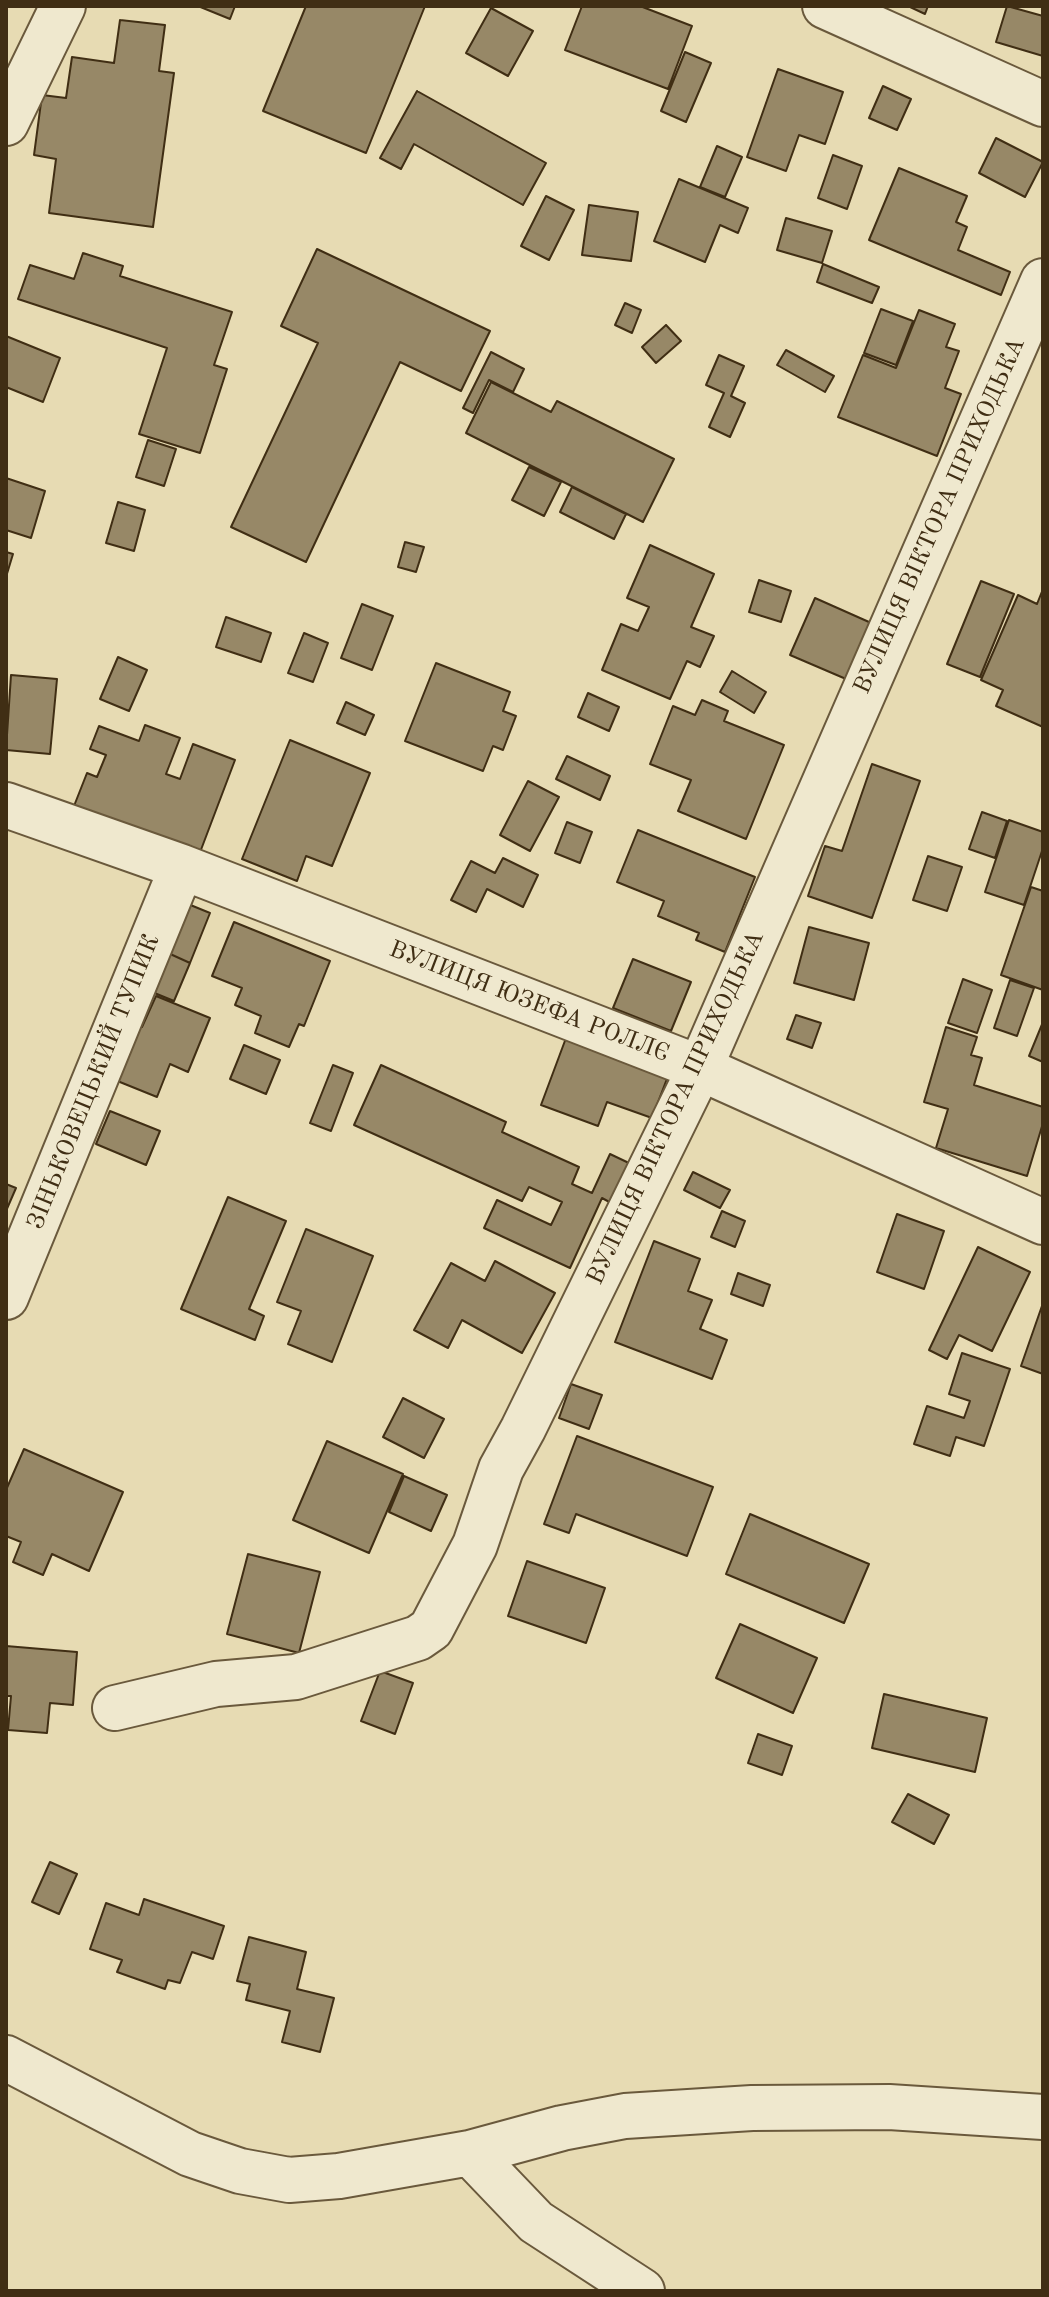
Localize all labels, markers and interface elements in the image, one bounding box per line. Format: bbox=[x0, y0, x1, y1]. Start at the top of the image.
street label: ВУЛИЦЯ ВІКТОРА ПРИХОДЬКА bbox=[848, 333, 1032, 699]
street label: ВУЛИЦЯ ВІКТОРА ПРИХОДЬКА bbox=[581, 927, 771, 1289]
street label: ЗІНЬКОВЕЦЬКИЙ ТУПИК bbox=[22, 930, 166, 1234]
street label: ВУЛИЦЯ ЮЗЕФА РОЛЛЄ bbox=[385, 935, 673, 1069]

